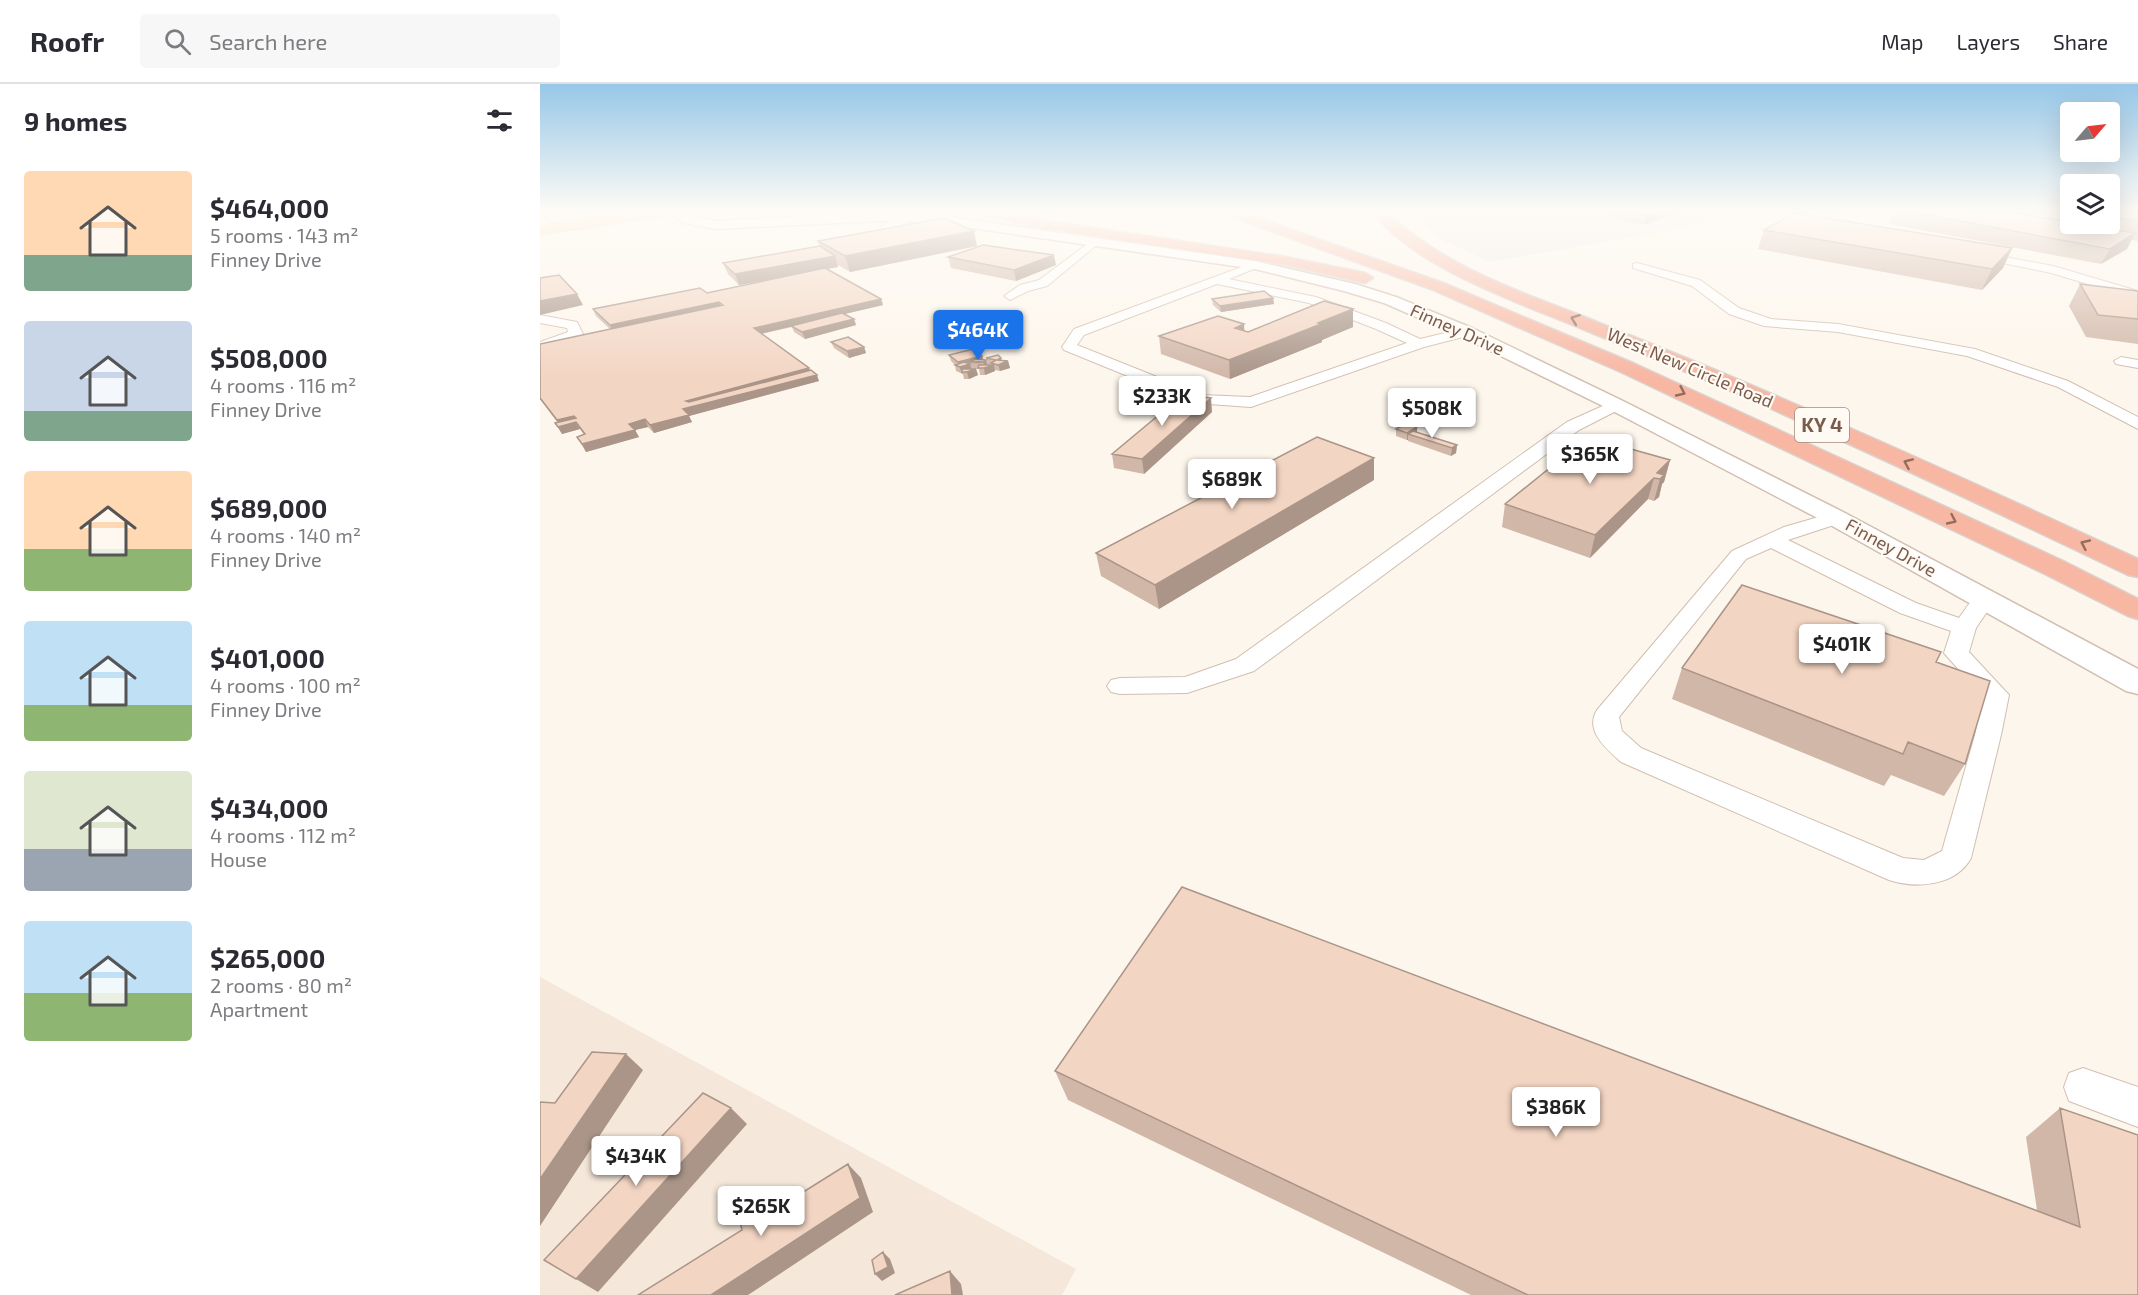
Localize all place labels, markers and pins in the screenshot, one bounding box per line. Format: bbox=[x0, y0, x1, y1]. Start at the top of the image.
pin: $464K bbox=[936, 310, 1020, 361]
pin: $233K bbox=[1120, 376, 1204, 427]
pin: $508K bbox=[1390, 388, 1474, 439]
pin: $365K bbox=[1548, 434, 1632, 485]
pin: $689K bbox=[1190, 459, 1274, 510]
pin: $401K bbox=[1800, 624, 1884, 675]
pin: $386K bbox=[1514, 1087, 1598, 1138]
pin: $434K bbox=[594, 1136, 678, 1187]
pin: $265K bbox=[719, 1186, 803, 1237]

